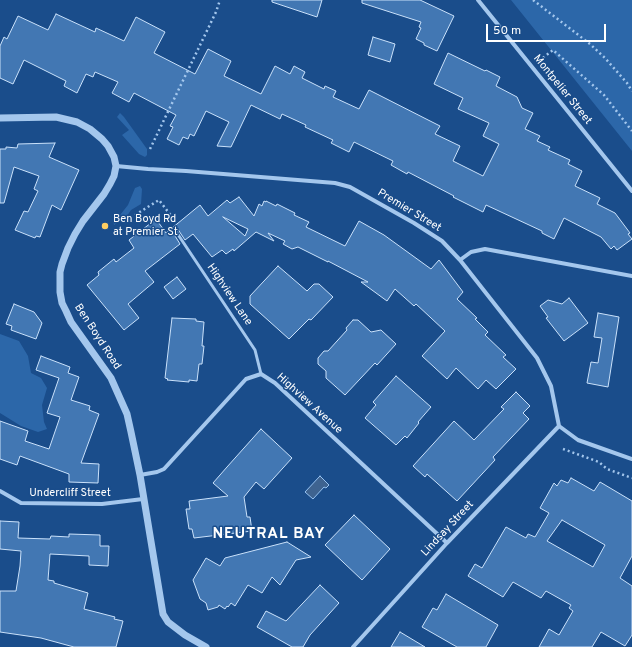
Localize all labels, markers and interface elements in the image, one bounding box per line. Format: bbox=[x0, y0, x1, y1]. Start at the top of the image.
scale bar bbox=[488, 16, 608, 42]
text: 50 m bbox=[493, 23, 521, 39]
street label: Montpelier Street bbox=[530, 52, 594, 128]
street label: Premier Street bbox=[375, 187, 443, 235]
place label: Ben Boyd Rd at Premier St bbox=[113, 213, 178, 239]
marker: Ben Boyd Rd at Premier St bbox=[100, 221, 110, 231]
street label: Highview Lane bbox=[203, 262, 255, 328]
street label: Ben Boyd Road bbox=[71, 302, 123, 372]
street label: Highview Avenue bbox=[273, 371, 345, 437]
street label: Undercliff Street bbox=[29, 487, 111, 501]
street label: Lindsay Street bbox=[419, 499, 477, 559]
district label: NEUTRAL BAY bbox=[212, 526, 326, 544]

